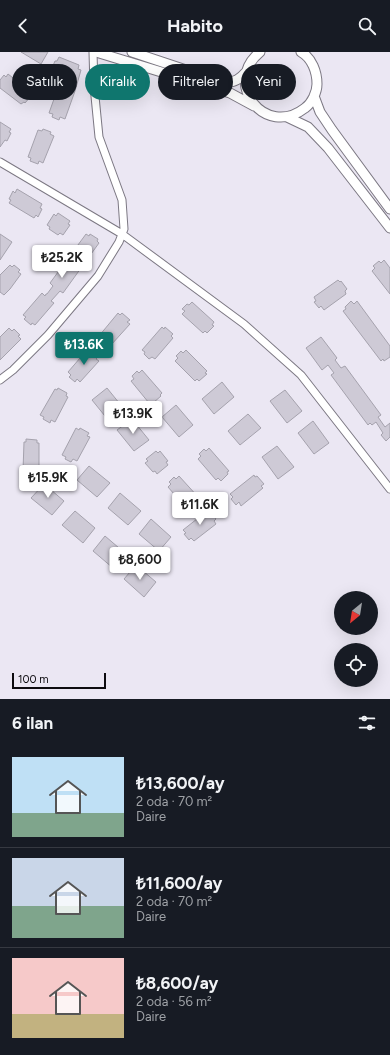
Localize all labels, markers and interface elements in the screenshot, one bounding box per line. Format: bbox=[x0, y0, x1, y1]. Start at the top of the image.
icon: back bbox=[12, 15, 34, 37]
text: Habito bbox=[167, 15, 223, 37]
icon: search bbox=[356, 15, 378, 37]
chip: Satılık bbox=[12, 64, 77, 100]
chip: Kiralık bbox=[85, 64, 150, 100]
chip: Filtreler bbox=[158, 64, 233, 100]
chip: Yeni bbox=[241, 64, 296, 100]
pin: ₺25.2K bbox=[29, 245, 95, 279]
text: ₺25.2K bbox=[41, 250, 83, 265]
pin: ₺13.6K bbox=[51, 332, 117, 366]
text: ₺13.6K bbox=[64, 337, 104, 352]
pin: ₺13.9K bbox=[100, 401, 166, 435]
text: ₺13.9K bbox=[113, 406, 153, 421]
pin: ₺15.9K bbox=[15, 465, 81, 499]
text: ₺15.9K bbox=[28, 470, 68, 485]
pin: ₺11.6K bbox=[167, 492, 233, 526]
text: ₺11.6K bbox=[181, 497, 219, 512]
pin: ₺8,600 bbox=[107, 547, 173, 581]
text: ₺8,600 bbox=[118, 552, 162, 567]
north arrow bbox=[334, 591, 378, 635]
map controls bbox=[334, 591, 378, 687]
button: locate bbox=[334, 643, 378, 687]
scale bar bbox=[12, 671, 106, 690]
text: 100 m bbox=[18, 673, 49, 686]
icon: filters bbox=[356, 712, 378, 734]
text: 6 ilan bbox=[12, 713, 53, 733]
icon: home bbox=[44, 773, 92, 821]
text: ₺13,600/ay bbox=[136, 773, 225, 793]
text: 2 oda · 70 m² bbox=[136, 794, 212, 809]
text: Daire bbox=[136, 809, 166, 824]
text: ₺11,600/ay bbox=[136, 873, 222, 893]
icon: home bbox=[44, 874, 92, 922]
text: 2 oda · 70 m² bbox=[136, 894, 212, 909]
text: Daire bbox=[136, 909, 166, 924]
text: ₺8,600/ay bbox=[136, 973, 218, 993]
icon: home bbox=[44, 974, 92, 1022]
text: 2 oda · 56 m² bbox=[136, 994, 212, 1009]
text: Daire bbox=[136, 1009, 166, 1024]

